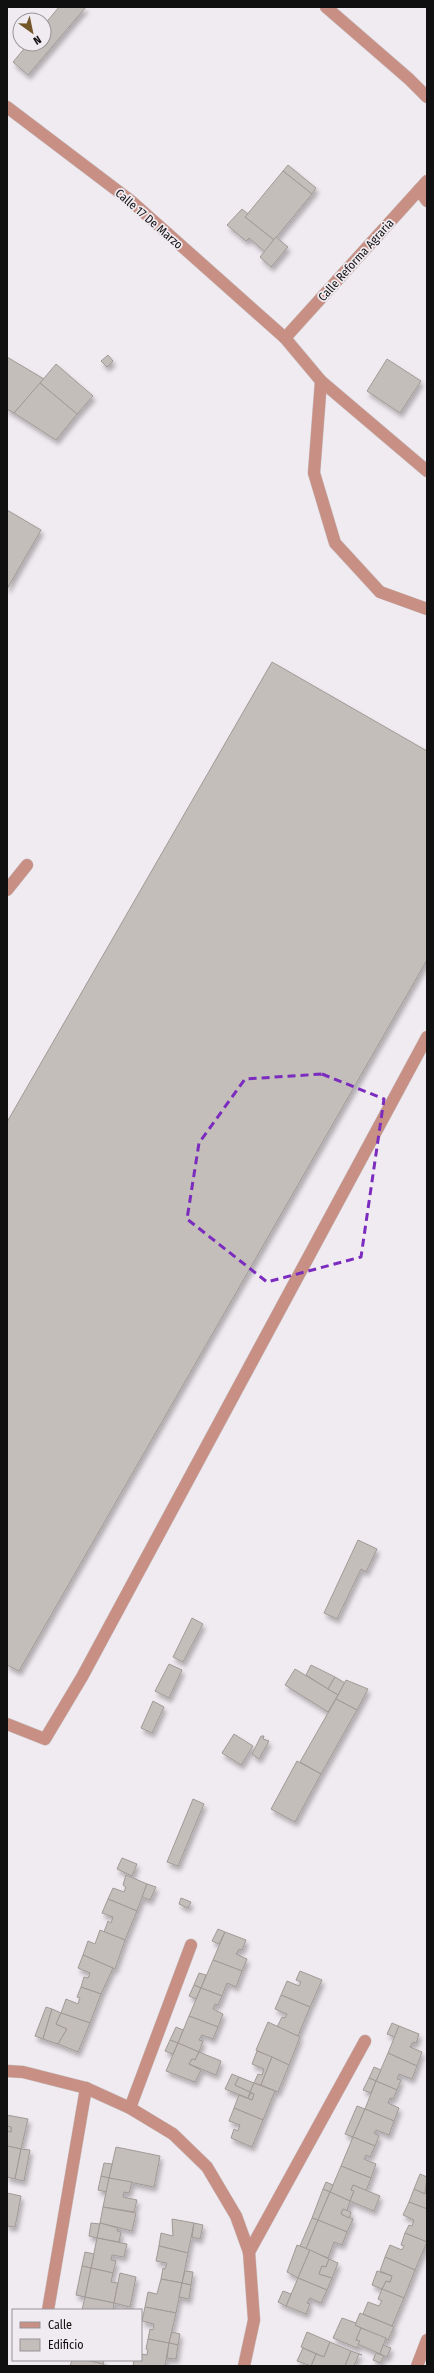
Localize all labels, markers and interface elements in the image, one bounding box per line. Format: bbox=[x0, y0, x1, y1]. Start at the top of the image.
north arrow bbox=[12, 12, 52, 52]
text: N bbox=[31, 33, 43, 47]
street label: Calle 17 De Marzo bbox=[113, 186, 185, 252]
street label: Calle Reforma Agraria bbox=[315, 216, 397, 304]
legend bbox=[12, 2309, 142, 2361]
text: Calle bbox=[48, 2318, 72, 2332]
text: Edificio bbox=[48, 2338, 84, 2352]

